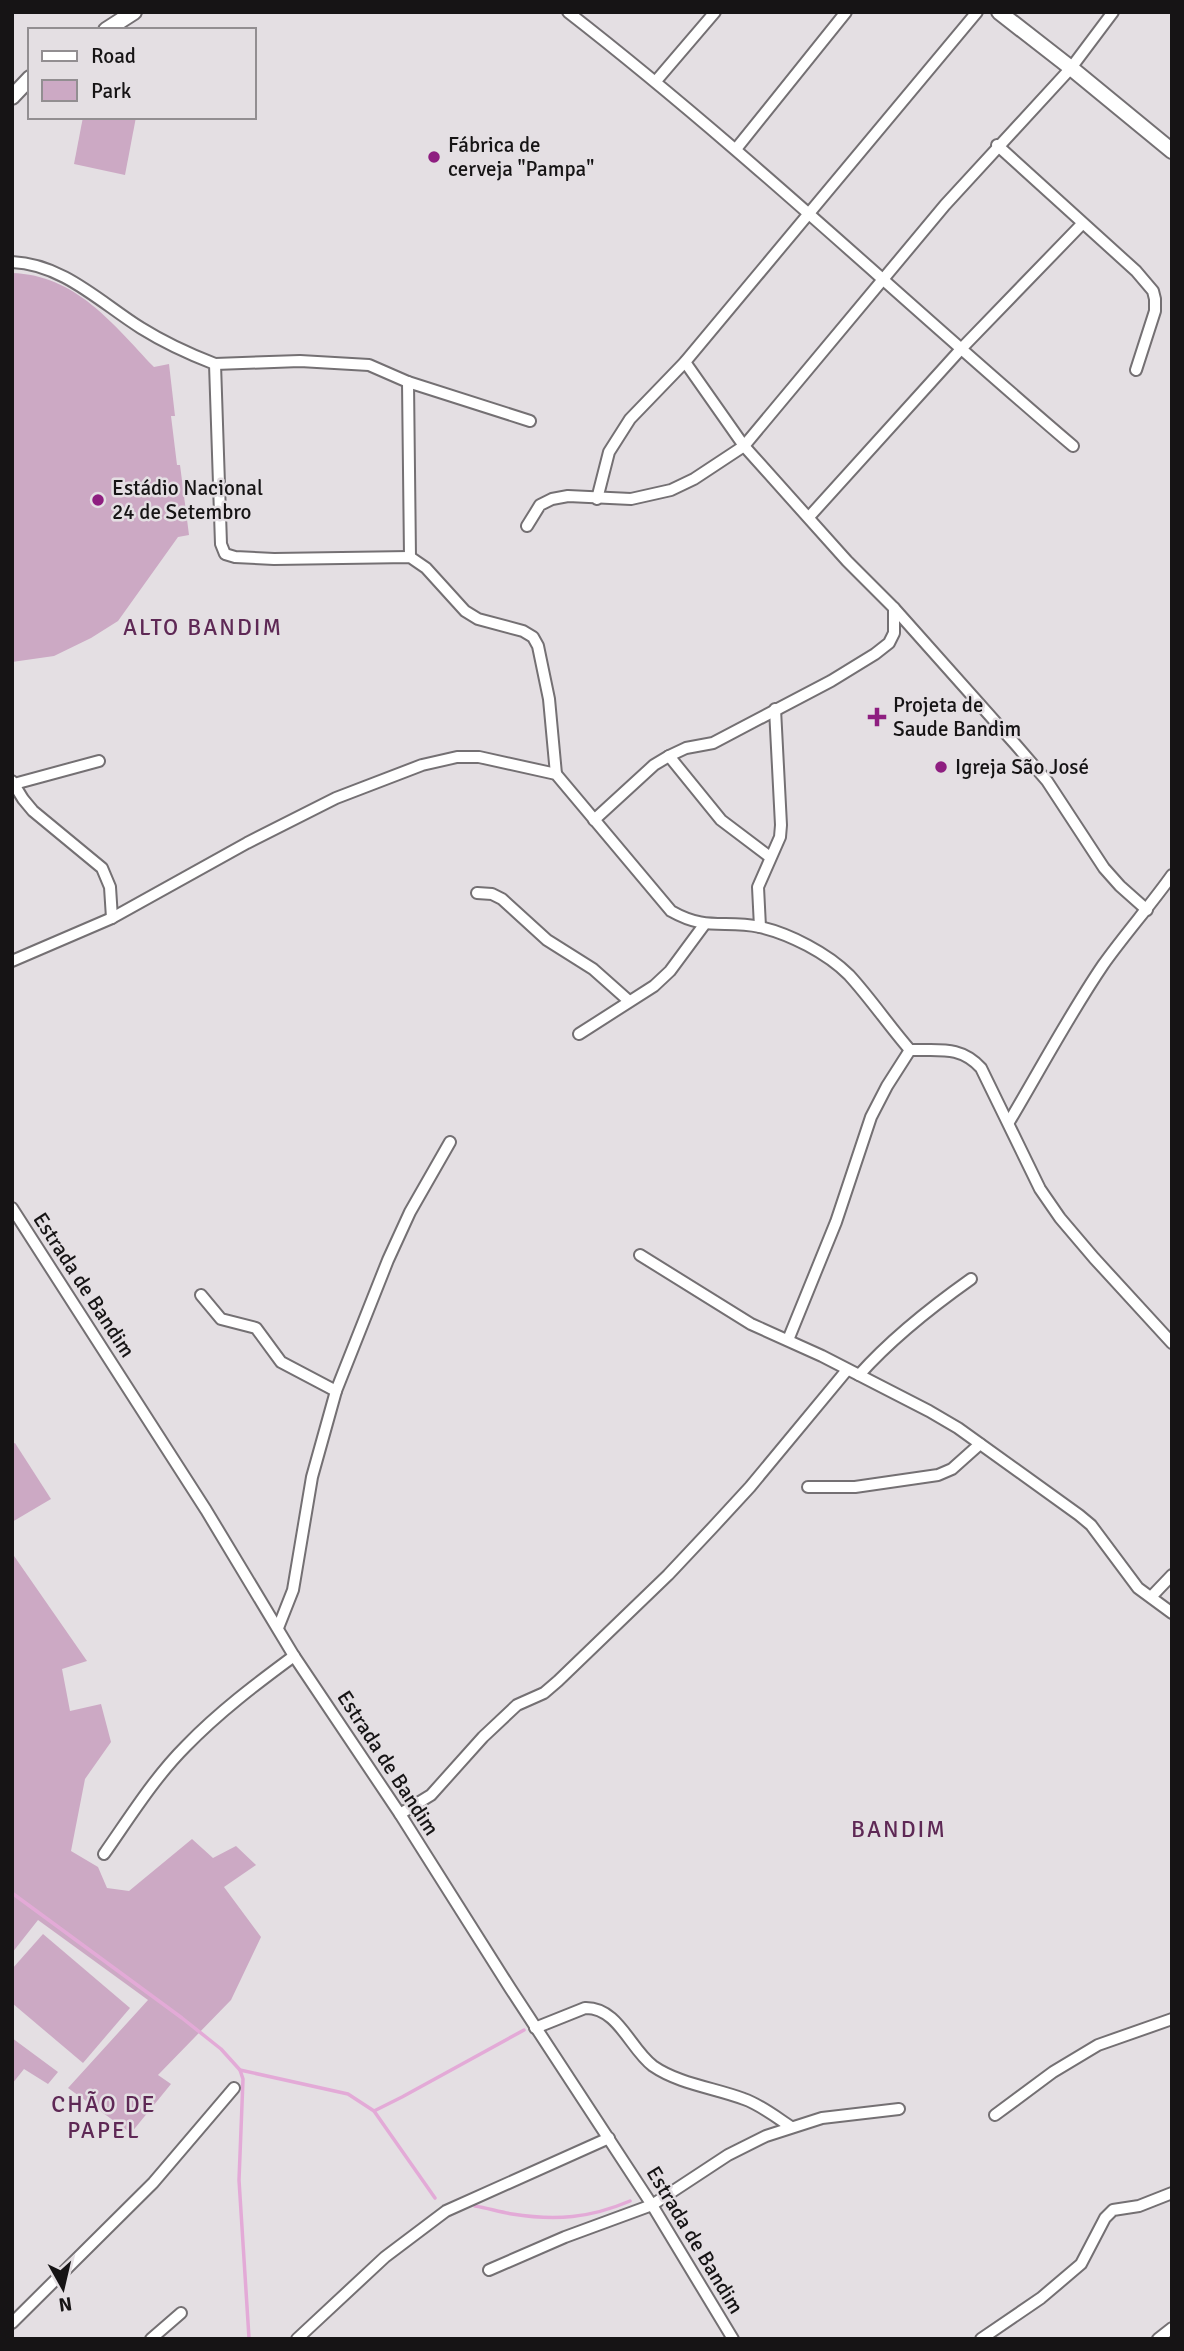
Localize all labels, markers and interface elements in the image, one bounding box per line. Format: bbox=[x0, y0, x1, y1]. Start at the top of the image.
legend bbox=[28, 28, 256, 119]
text: Road bbox=[91, 43, 136, 69]
text: Park bbox=[91, 78, 132, 104]
place label: Fábrica de cerveja "Pampa" bbox=[448, 132, 594, 182]
marker: Fábrica de cerveja "Pampa" bbox=[426, 149, 442, 165]
place label: Estádio Nacional 24 de Setembro bbox=[112, 475, 263, 525]
marker: Estádio Nacional 24 de Setembro bbox=[90, 492, 106, 508]
district label: ALTO BANDIM bbox=[123, 613, 283, 642]
place label: Projeta de Saude Bandim bbox=[893, 692, 1021, 742]
marker: Projeta de Saude Bandim bbox=[867, 707, 887, 727]
place label: Igreja São José bbox=[955, 754, 1089, 780]
marker: Igreja São José bbox=[933, 759, 949, 775]
street label: Estrada de Bandim bbox=[27, 1208, 141, 1362]
street label: Estrada de Bandim bbox=[331, 1686, 445, 1840]
district label: BANDIM bbox=[851, 1815, 947, 1844]
district label: CHÃO DE PAPEL bbox=[51, 2090, 157, 2145]
street label: Estrada de Bandim bbox=[641, 2162, 749, 2318]
north arrow bbox=[28, 2253, 98, 2323]
text: N bbox=[57, 2291, 73, 2317]

